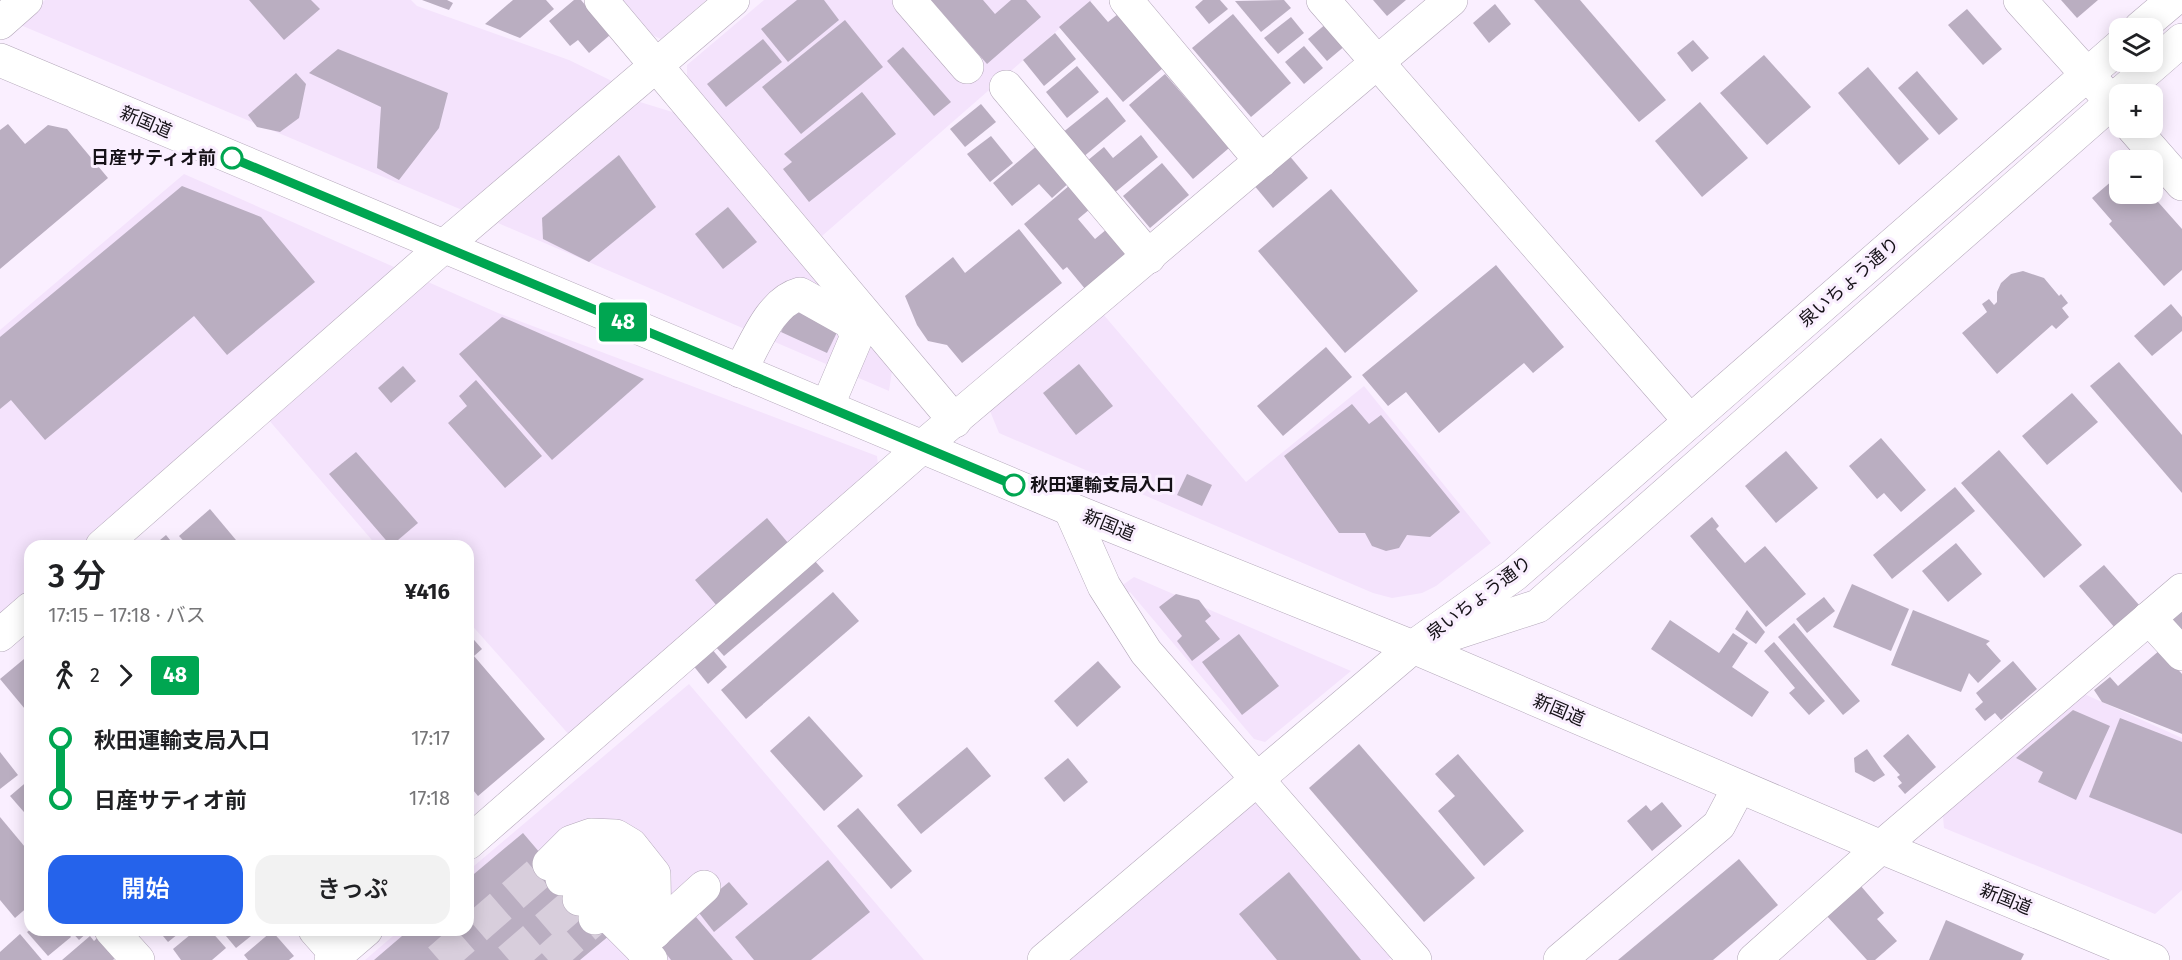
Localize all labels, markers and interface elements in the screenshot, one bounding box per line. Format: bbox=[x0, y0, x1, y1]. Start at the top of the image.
map controls bbox=[2109, 18, 2163, 204]
button: layers bbox=[2109, 18, 2163, 72]
button: + bbox=[2109, 84, 2163, 138]
street label: 新国道 bbox=[117, 101, 175, 143]
place label: 日産サティオ前 bbox=[91, 147, 216, 169]
marker: 日産サティオ前 bbox=[221, 147, 243, 169]
button: − bbox=[2109, 150, 2163, 204]
street label: 泉いちょう通り bbox=[1794, 232, 1904, 332]
line badge: 48 bbox=[596, 302, 650, 342]
text: 48 bbox=[611, 309, 635, 335]
marker: 秋田運輸支局入口 bbox=[1003, 474, 1025, 496]
place label: 秋田運輸支局入口 bbox=[1030, 474, 1174, 496]
street label: 新国道 bbox=[1080, 505, 1138, 545]
street label: 泉いちょう通り bbox=[1422, 551, 1536, 645]
text: 3 分 bbox=[48, 556, 106, 596]
text: ¥416 bbox=[404, 578, 450, 605]
text: 17:15 – 17:18 · バス bbox=[48, 603, 206, 627]
icon: walk bbox=[48, 659, 81, 692]
icon: forward bbox=[109, 659, 142, 692]
text: 48 bbox=[163, 662, 187, 688]
text: 2 bbox=[90, 663, 100, 687]
street label: 新国道 bbox=[1530, 689, 1588, 731]
text: 17:17 bbox=[411, 726, 450, 750]
text: 秋田運輸支局入口 bbox=[94, 727, 270, 754]
text: 17:18 bbox=[409, 786, 450, 810]
text: 日産サティオ前 bbox=[94, 787, 247, 814]
button: 開始 bbox=[48, 855, 243, 924]
button: きっぷ bbox=[255, 855, 450, 924]
street label: 新国道 bbox=[1977, 879, 2035, 919]

